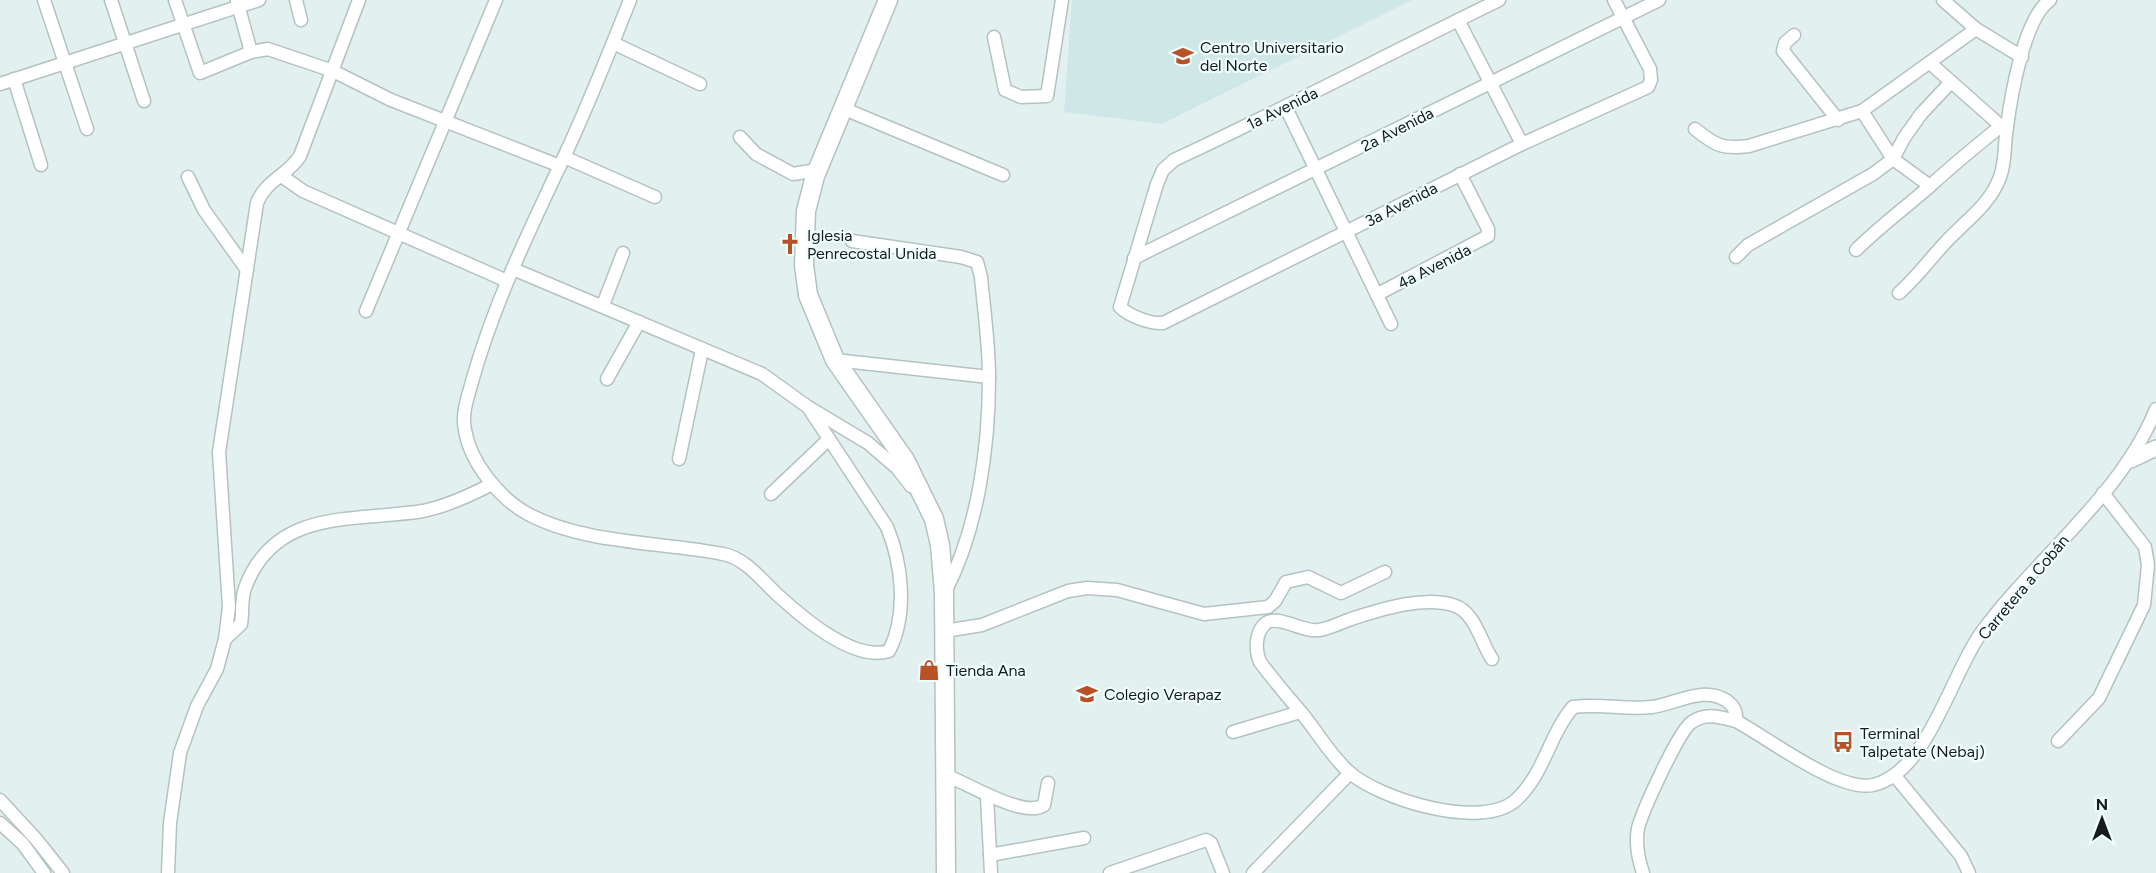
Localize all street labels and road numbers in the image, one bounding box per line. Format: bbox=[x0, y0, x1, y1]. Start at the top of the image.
street label: 1a Avenida bbox=[1244, 83, 1321, 134]
street label: 2a Avenida bbox=[1358, 103, 1437, 156]
street label: 3a Avenida bbox=[1362, 178, 1441, 231]
street label: 4a Avenida bbox=[1394, 240, 1474, 293]
street label: Carretera a Cobán bbox=[1974, 531, 2073, 644]

